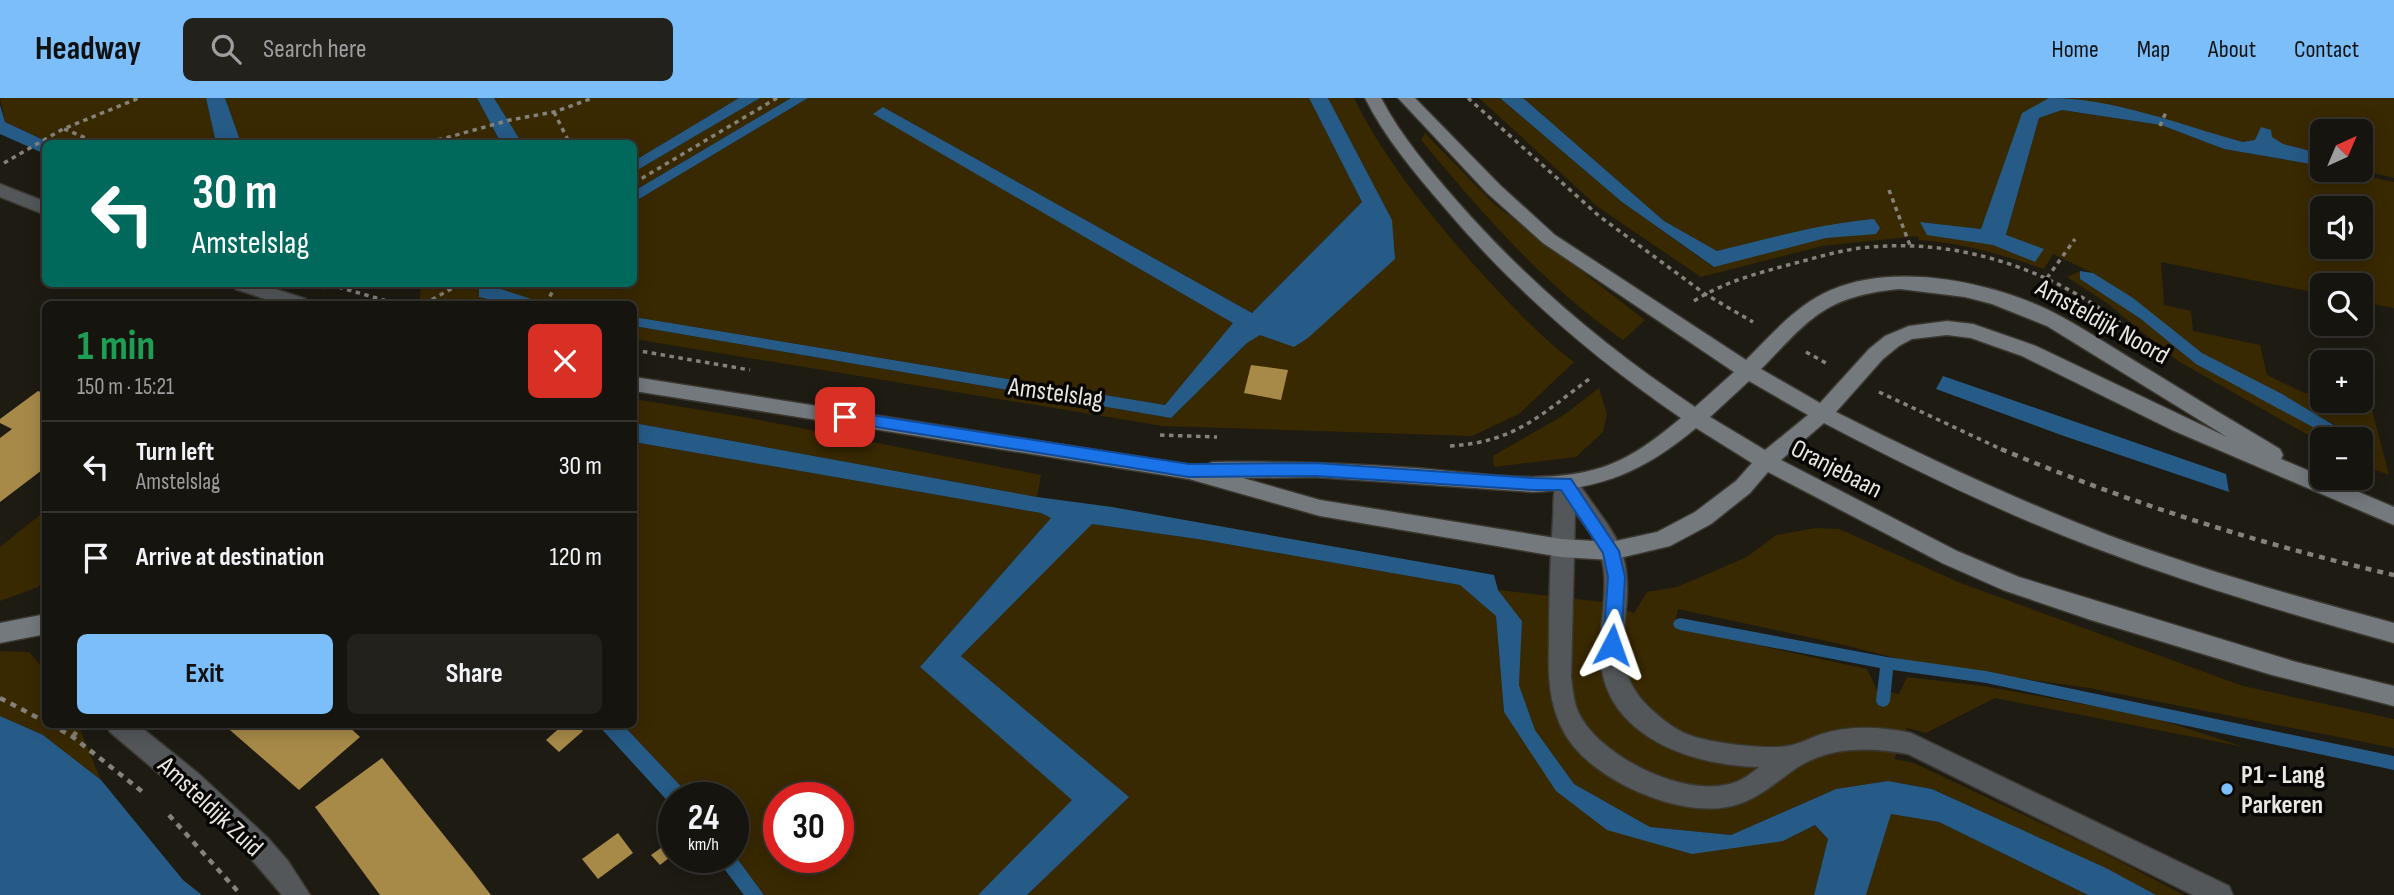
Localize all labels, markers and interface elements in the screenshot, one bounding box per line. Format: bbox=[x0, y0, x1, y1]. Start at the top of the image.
search box bbox=[183, 18, 673, 81]
text: Headway bbox=[35, 29, 141, 69]
icon: search bbox=[207, 30, 245, 68]
text: Search here bbox=[263, 34, 366, 65]
text: Home bbox=[2051, 35, 2099, 64]
text: Map bbox=[2137, 35, 2170, 64]
text: About bbox=[2208, 35, 2256, 64]
text: Contact bbox=[2294, 35, 2359, 64]
north arrow bbox=[2310, 119, 2373, 182]
map controls bbox=[2310, 119, 2373, 490]
text: 30 m bbox=[192, 164, 277, 223]
icon: left bbox=[77, 168, 168, 259]
button: sound bbox=[2310, 196, 2373, 259]
text: Amstelslag bbox=[192, 224, 309, 263]
street label: Amsteldijk Noord bbox=[2029, 272, 2174, 372]
button: search bbox=[2310, 273, 2373, 336]
text: 1 min bbox=[77, 321, 155, 372]
button: close bbox=[528, 324, 602, 398]
button: + bbox=[2310, 350, 2373, 413]
street label: Amstelslag bbox=[1005, 371, 1105, 415]
text: 150 m · 15:21 bbox=[77, 373, 174, 401]
pin bbox=[815, 387, 875, 447]
icon: arrive bbox=[826, 398, 864, 436]
button: − bbox=[2310, 427, 2373, 490]
street label: Oranjebaan bbox=[1786, 433, 1887, 505]
text: Turn left bbox=[136, 437, 214, 468]
icon: left bbox=[77, 448, 115, 486]
text: 30 m bbox=[559, 451, 602, 482]
text: Amstelslag bbox=[136, 468, 220, 496]
icon: arrive bbox=[77, 539, 115, 577]
text: Arrive at destination bbox=[136, 542, 324, 573]
text: 120 m bbox=[549, 542, 602, 573]
position arrow bbox=[1575, 608, 1649, 682]
button: Exit bbox=[77, 634, 333, 714]
button: Share bbox=[347, 634, 602, 714]
street label: Amsteldijk Zuid bbox=[150, 750, 269, 863]
place label: P1 - Lang Parkeren bbox=[2241, 760, 2325, 821]
marker: P1 - Lang Parkeren bbox=[2219, 781, 2235, 797]
speed limit sign: 30 bbox=[763, 782, 854, 873]
text: 24 bbox=[688, 797, 719, 840]
text: km/h bbox=[688, 834, 719, 855]

